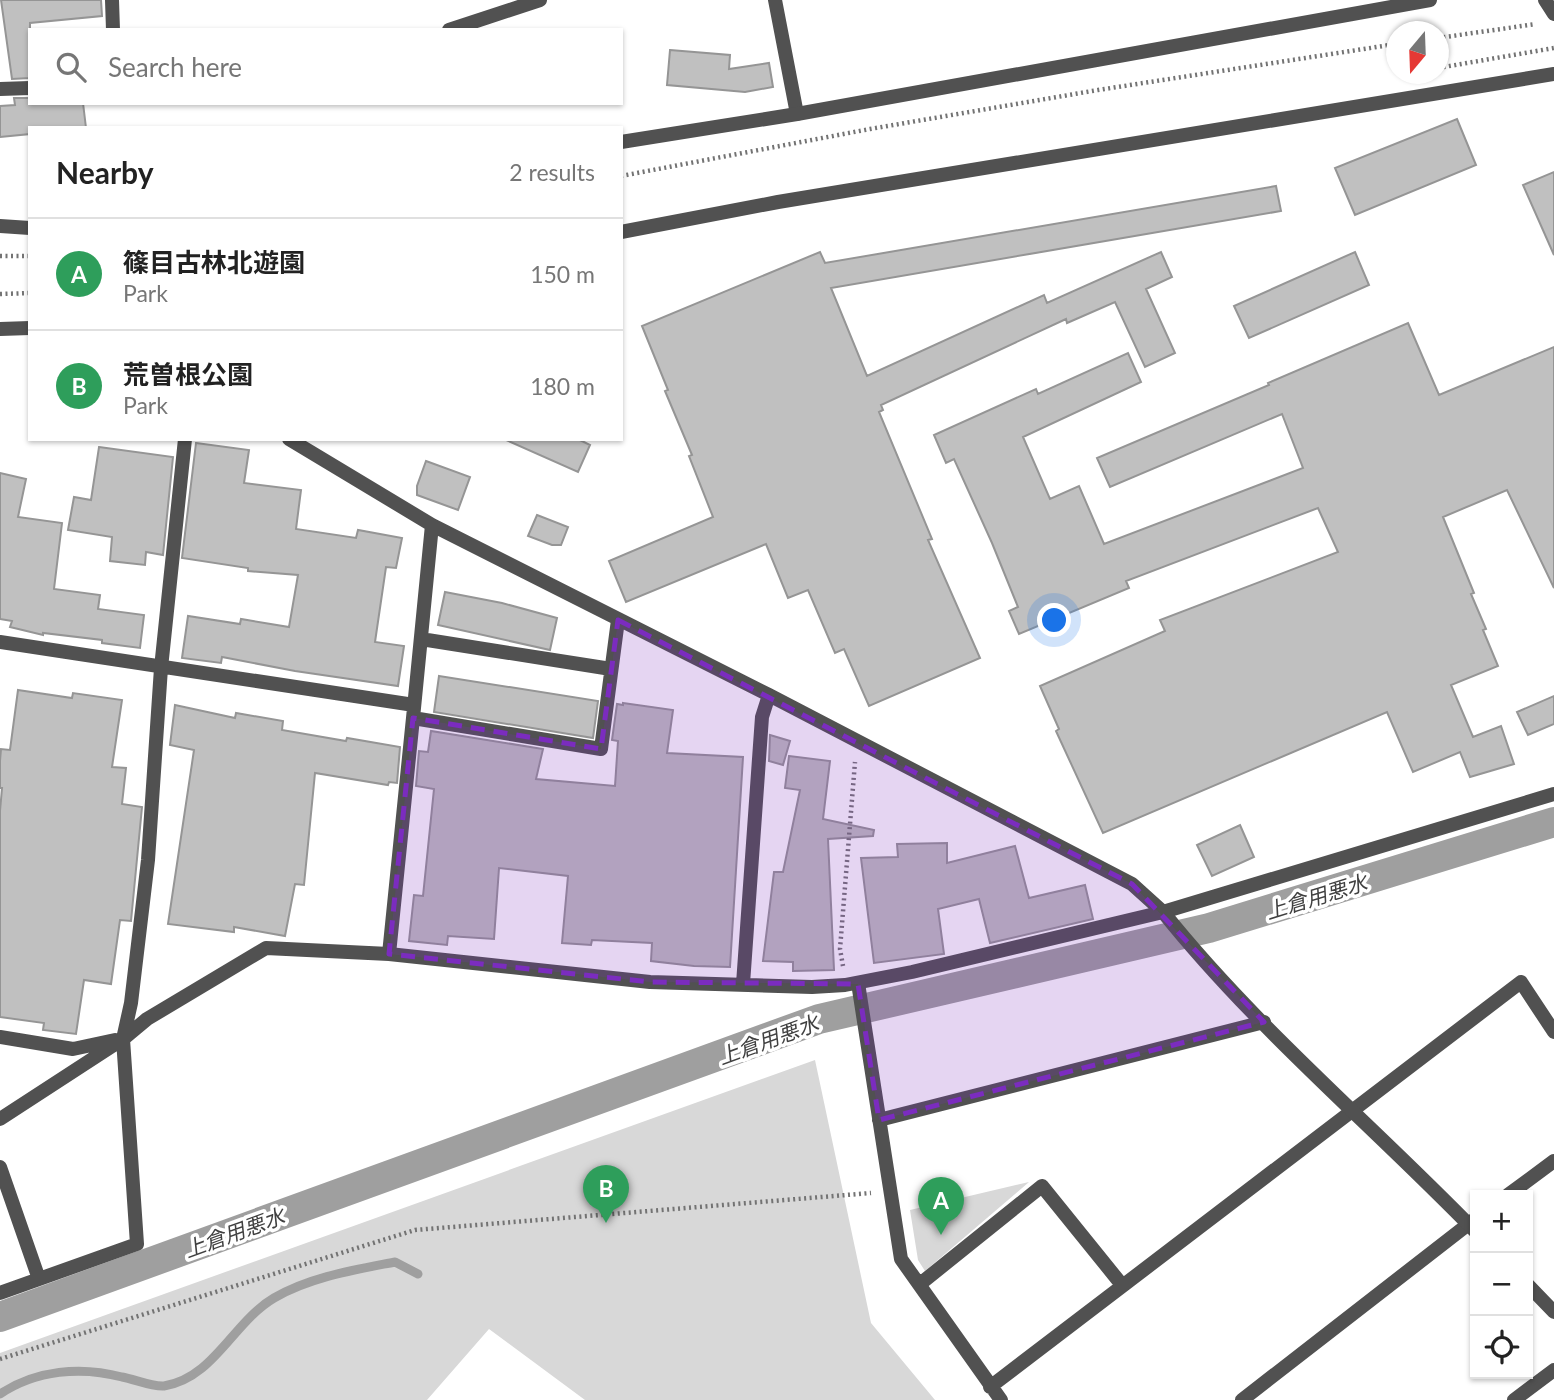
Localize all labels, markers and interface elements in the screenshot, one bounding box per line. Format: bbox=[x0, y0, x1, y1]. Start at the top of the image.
north arrow bbox=[1386, 21, 1449, 84]
search box bbox=[28, 28, 623, 105]
icon: search bbox=[52, 48, 90, 86]
text: Search here bbox=[108, 51, 242, 83]
text: Nearby bbox=[56, 154, 154, 190]
text: 2 results bbox=[509, 158, 595, 186]
text: 篠目古林北遊園 bbox=[123, 246, 305, 278]
text: A bbox=[71, 260, 87, 288]
text: 150 m bbox=[530, 260, 595, 288]
text: Park bbox=[123, 279, 168, 307]
text: 荒曽根公園 bbox=[123, 358, 253, 390]
text: B bbox=[71, 372, 87, 400]
text: 180 m bbox=[530, 372, 595, 400]
text: Park bbox=[123, 391, 168, 419]
your location bbox=[1037, 603, 1071, 637]
water label: 上倉用悪水 bbox=[1262, 868, 1372, 923]
water label: 上倉用悪水 bbox=[714, 1009, 823, 1069]
pin: B bbox=[583, 1165, 629, 1223]
pin: A bbox=[918, 1177, 964, 1235]
map controls bbox=[1470, 1190, 1533, 1379]
button: + bbox=[1470, 1190, 1533, 1253]
water label: 上倉用悪水 bbox=[180, 1202, 289, 1262]
button: − bbox=[1470, 1253, 1533, 1316]
button: locate bbox=[1470, 1316, 1533, 1379]

